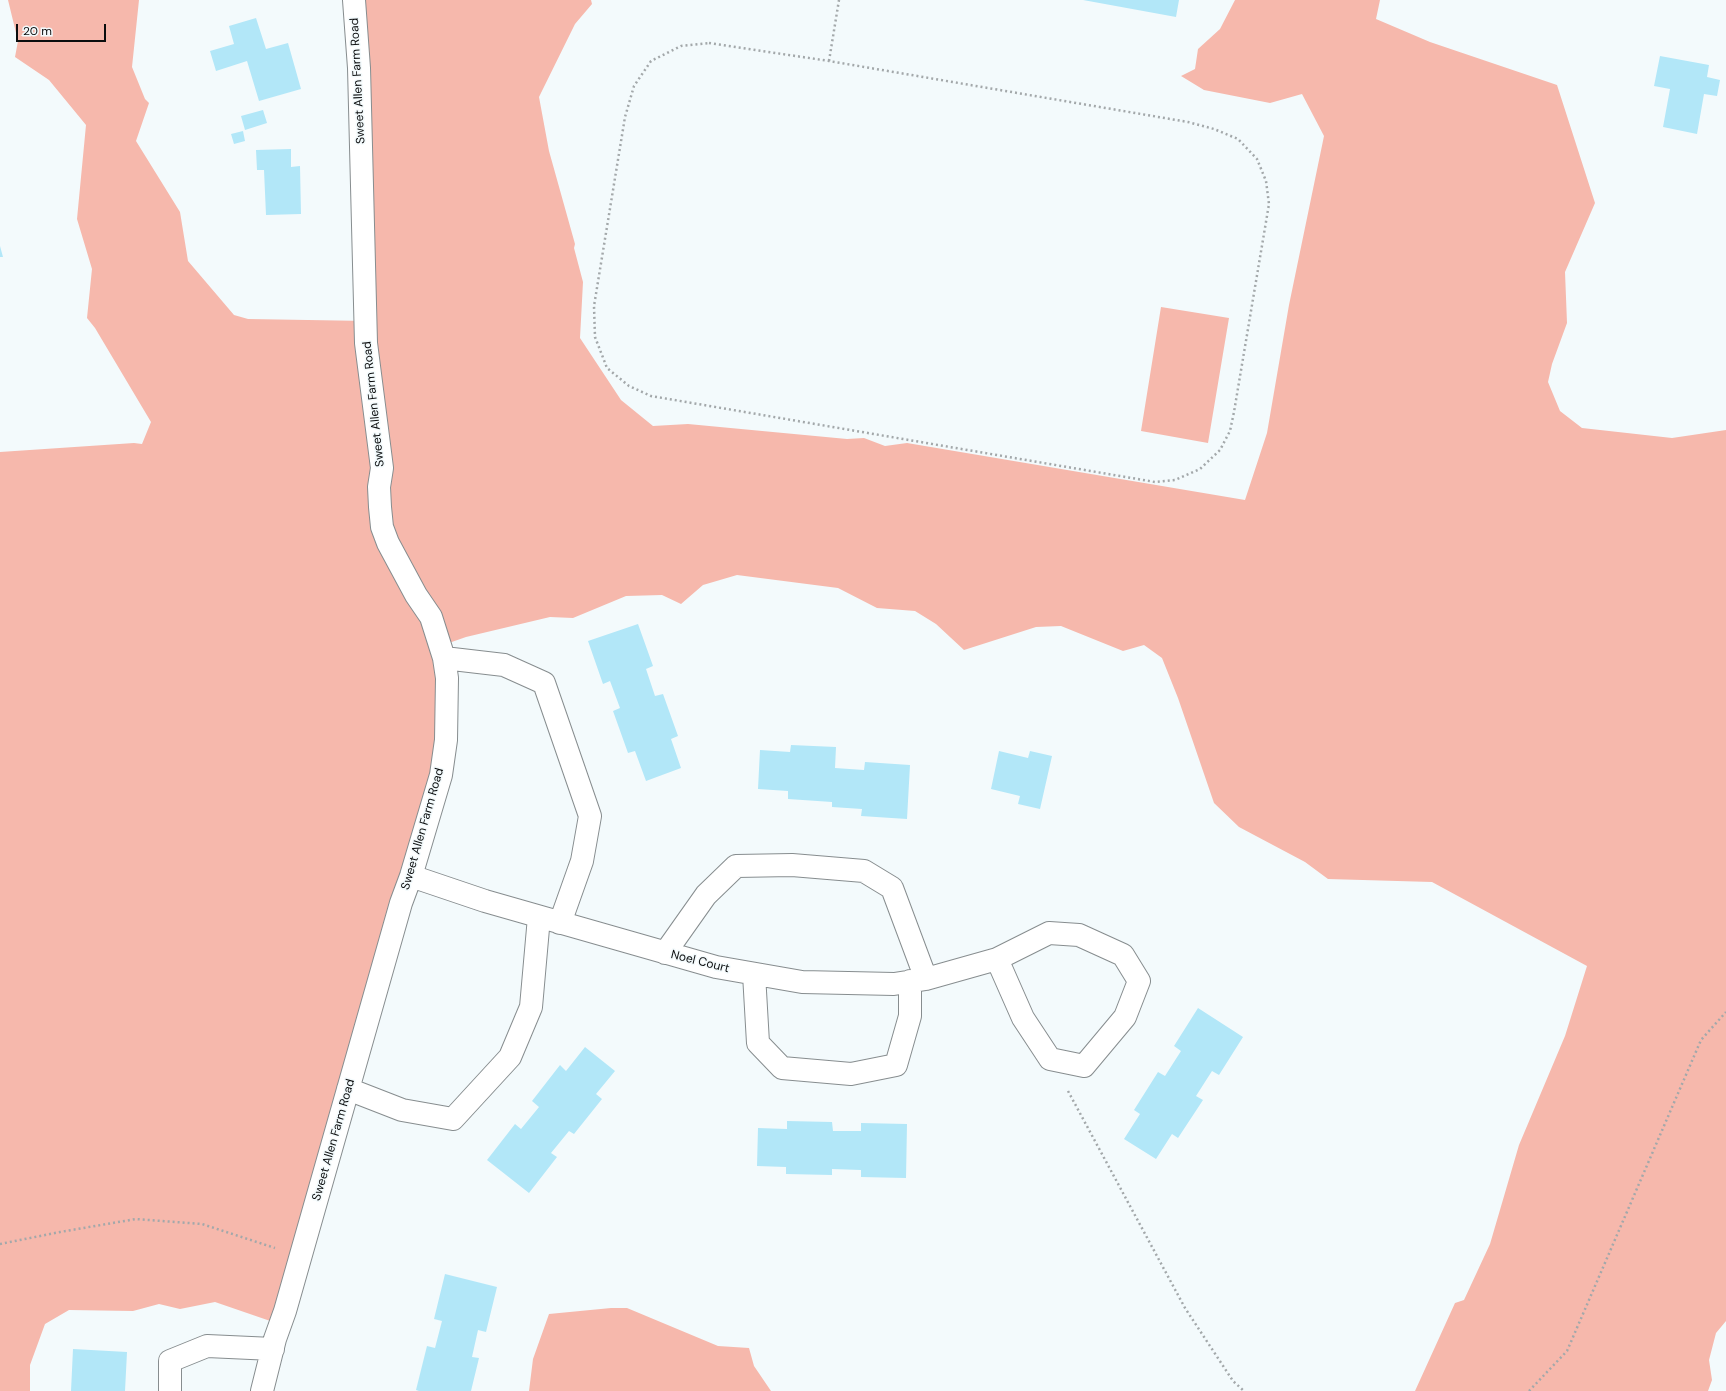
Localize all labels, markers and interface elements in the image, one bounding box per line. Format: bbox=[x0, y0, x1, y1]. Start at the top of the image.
scale bar bbox=[18, 16, 108, 42]
street label: Sweet Allen Farm Road bbox=[348, 18, 368, 144]
text: 20 m bbox=[23, 23, 52, 39]
street label: Sweet Allen Farm Road bbox=[360, 340, 388, 468]
street label: Sweet Allen Farm Road bbox=[399, 766, 447, 892]
street label: Noel Court bbox=[669, 948, 731, 976]
street label: Sweet Allen Farm Road bbox=[310, 1077, 358, 1203]

